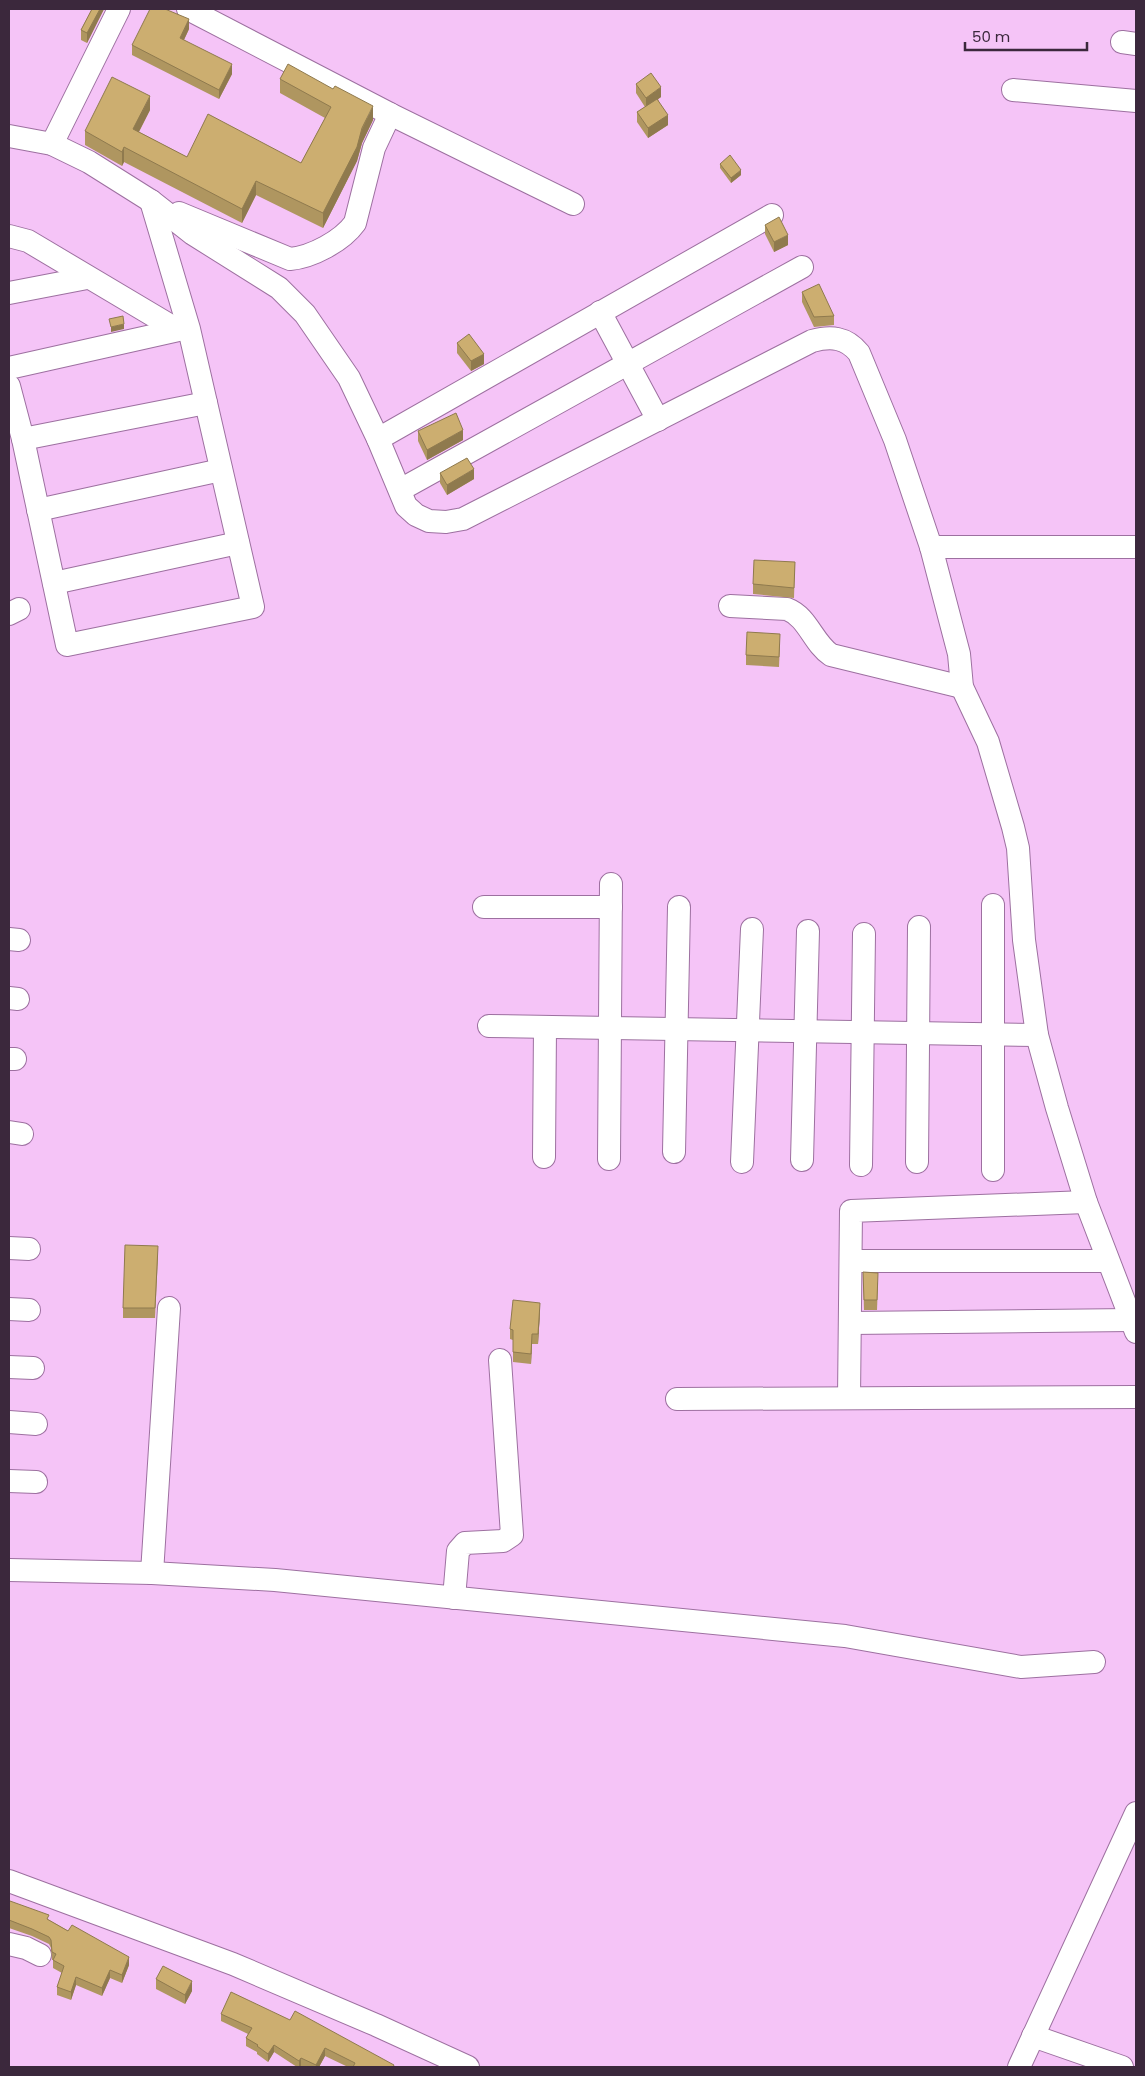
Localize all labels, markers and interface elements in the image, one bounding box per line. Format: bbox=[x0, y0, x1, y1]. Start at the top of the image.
scale bar bbox=[965, 20, 1088, 52]
text: 50 m bbox=[972, 26, 1010, 47]

